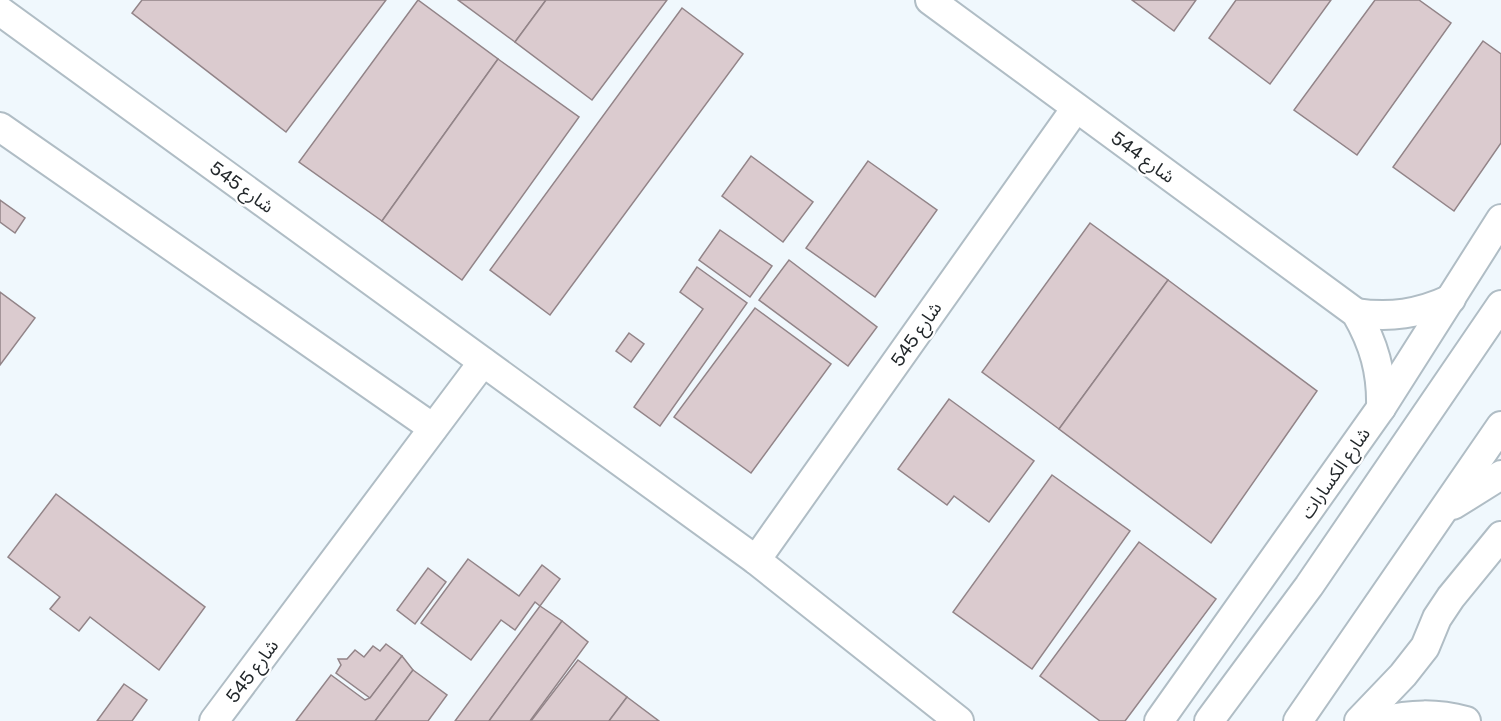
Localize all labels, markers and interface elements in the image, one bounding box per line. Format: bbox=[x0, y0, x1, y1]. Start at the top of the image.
street label: شارع 544 bbox=[1105, 127, 1179, 190]
street label: شارع 545 bbox=[204, 157, 278, 220]
street label: شارع 545 bbox=[886, 298, 949, 373]
street label: شارع الكسارات bbox=[1296, 423, 1377, 525]
street label: شارع 545 bbox=[221, 635, 286, 709]

